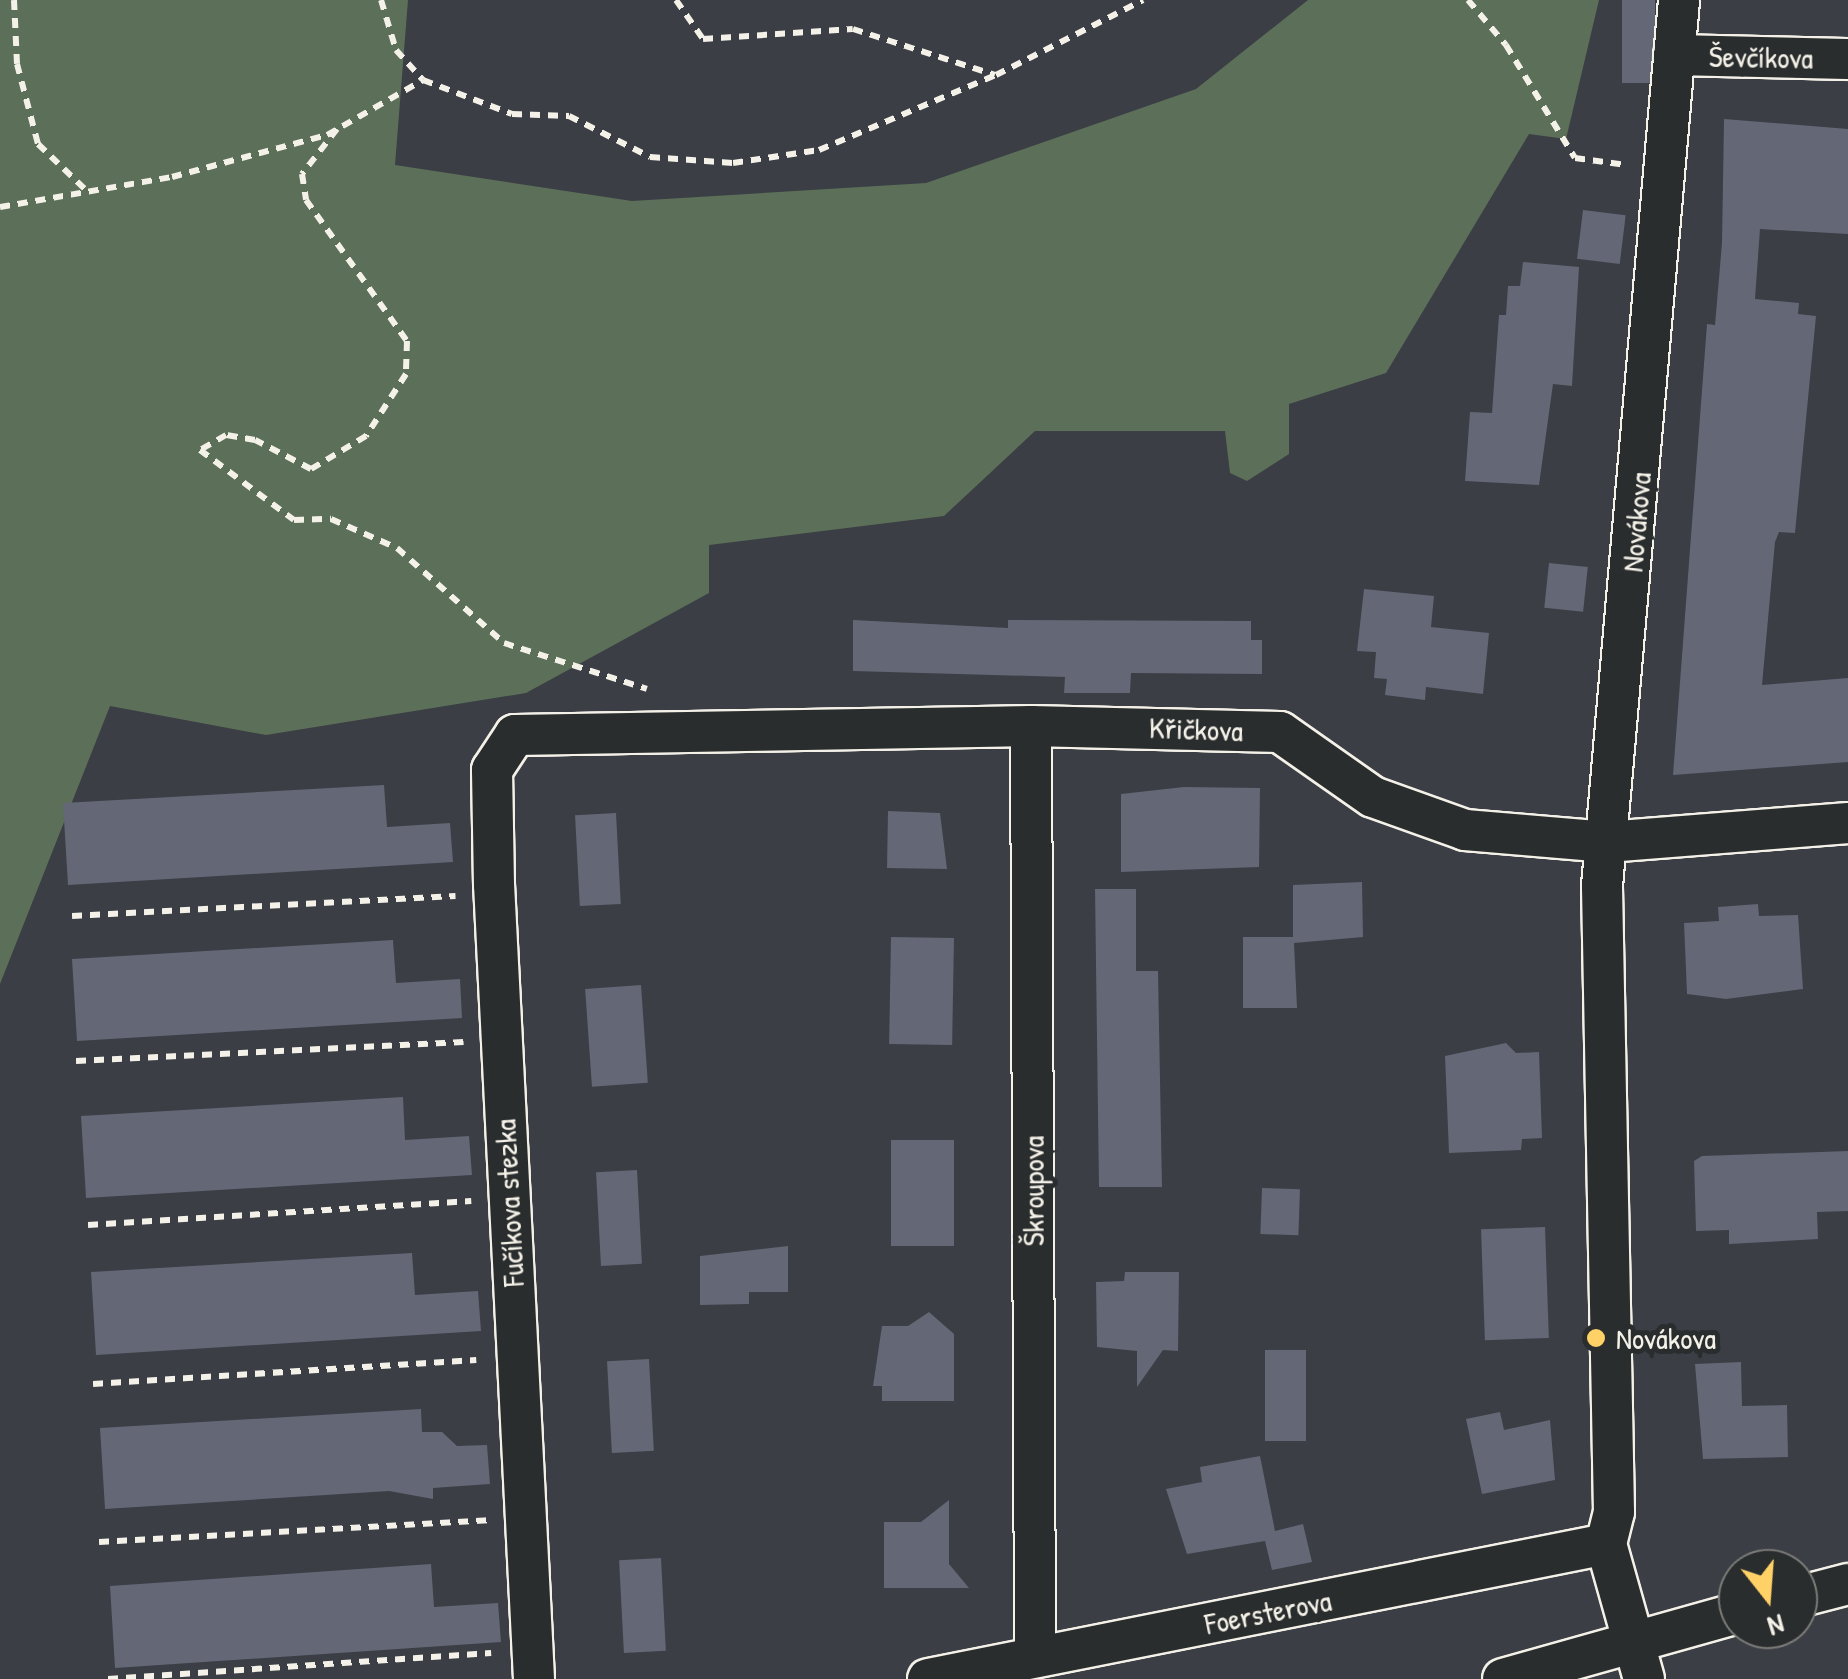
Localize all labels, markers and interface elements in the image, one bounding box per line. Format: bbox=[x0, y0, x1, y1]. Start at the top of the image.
street label: Ševčíkova bbox=[1709, 38, 1813, 76]
street label: Novákova bbox=[1614, 471, 1658, 573]
street label: Křičkova bbox=[1148, 709, 1244, 749]
street label: Fučíkova stezka bbox=[487, 1118, 531, 1288]
street label: Škroupova bbox=[1015, 1136, 1051, 1246]
place label: Novákova bbox=[1616, 1320, 1716, 1356]
marker: Novákova bbox=[1585, 1327, 1607, 1349]
north arrow bbox=[1718, 1549, 1818, 1649]
street label: Foersterova bbox=[1202, 1582, 1334, 1642]
text: N bbox=[1764, 1605, 1789, 1646]

